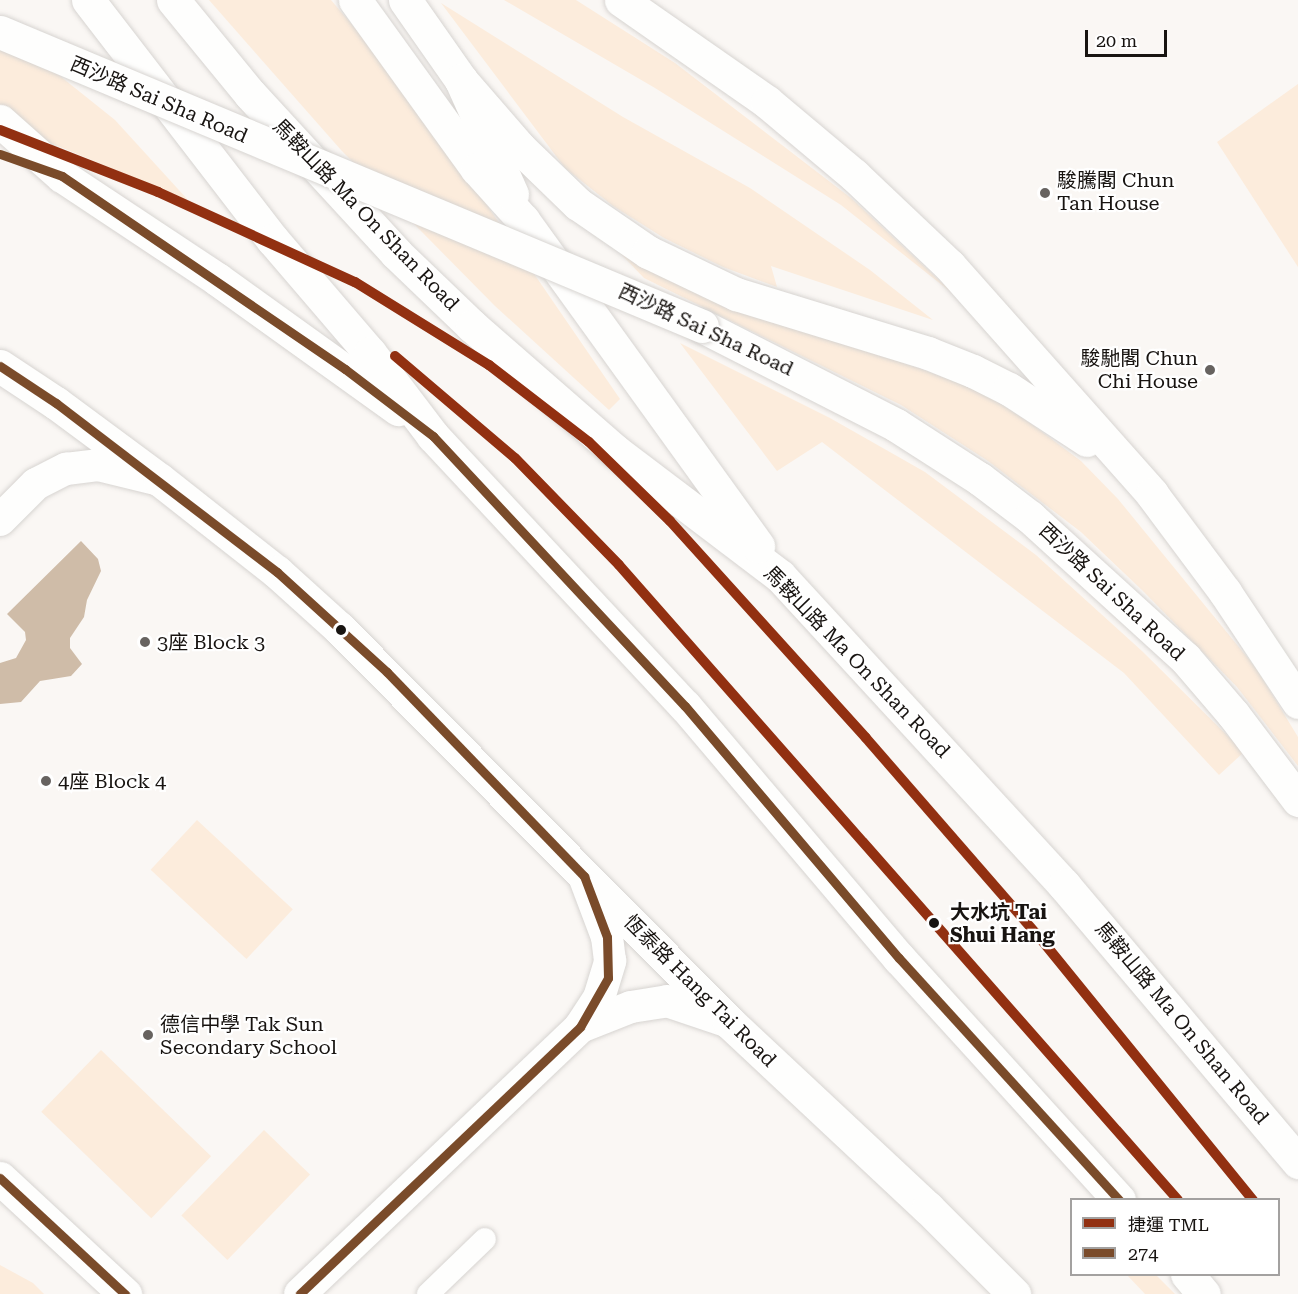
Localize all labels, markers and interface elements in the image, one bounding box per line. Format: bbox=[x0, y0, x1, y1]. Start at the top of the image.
scale bar bbox=[1088, 18, 1170, 56]
text: 20 m bbox=[1096, 30, 1137, 51]
street label: 西沙路 Sai Sha Road bbox=[67, 52, 251, 148]
street label: 馬鞍山路 Ma On Shan Road bbox=[268, 114, 464, 316]
place label: 駿騰閣 Chun Tan House bbox=[1057, 169, 1174, 216]
marker: 駿騰閣 Chun Tan House bbox=[1038, 186, 1052, 200]
street label: 西沙路 Sai Sha Road bbox=[615, 279, 797, 381]
place label: 駿馳閣 Chun Chi House bbox=[1081, 346, 1198, 393]
marker: 駿馳閣 Chun Chi House bbox=[1203, 363, 1217, 377]
street label: 西沙路 Sai Sha Road bbox=[1034, 518, 1190, 666]
street label: 馬鞍山路 Ma On Shan Road bbox=[759, 561, 955, 763]
unlabelled marker bbox=[335, 624, 347, 636]
place label: 3座 Block 3 bbox=[157, 630, 265, 654]
marker: 3座 Block 3 bbox=[138, 635, 152, 649]
place label: 4座 Block 4 bbox=[58, 769, 166, 793]
marker: 4座 Block 4 bbox=[39, 774, 53, 788]
place label: 大水坑 Tai Shui Hang bbox=[950, 900, 1055, 947]
street label: 恆泰路 Hang Tai Road bbox=[619, 910, 781, 1072]
marker: 大水坑 Tai Shui Hang bbox=[923, 912, 945, 934]
street label: 馬鞍山路 Ma On Shan Road bbox=[1090, 917, 1274, 1129]
place label: 德信中學 Tak Sun Secondary School bbox=[160, 1012, 337, 1059]
marker: 德信中學 Tak Sun Secondary School bbox=[141, 1028, 155, 1042]
legend bbox=[1070, 1198, 1280, 1276]
text: 捷運 TML bbox=[1128, 1214, 1209, 1235]
text: 274 bbox=[1128, 1243, 1158, 1264]

